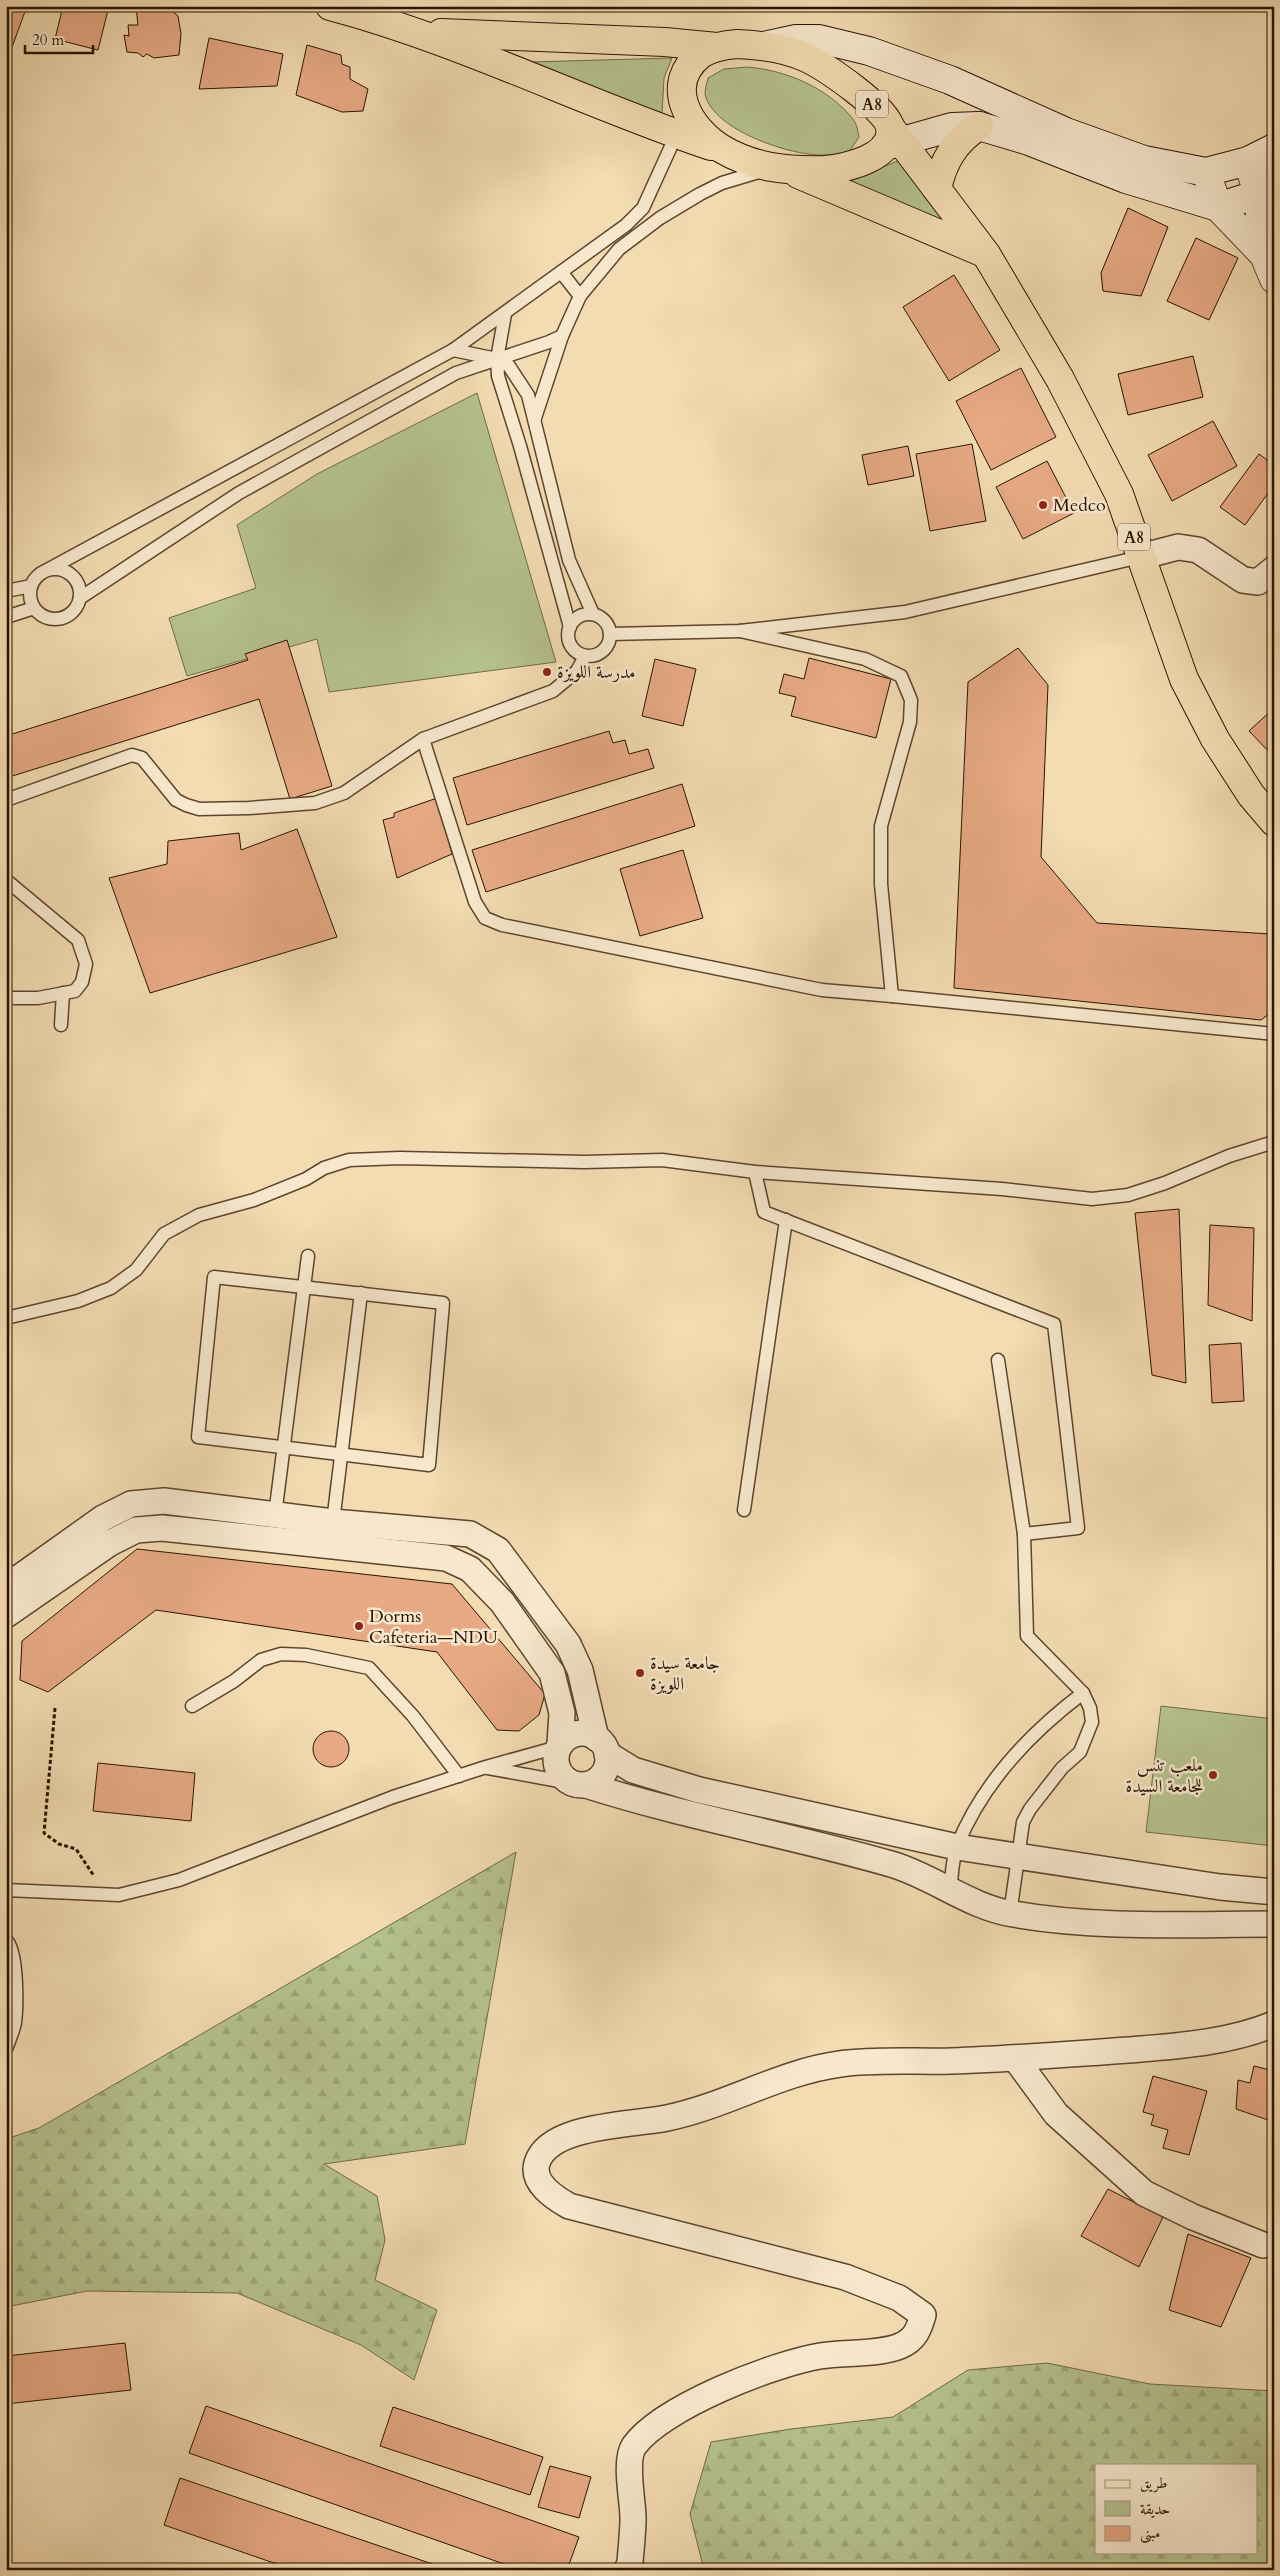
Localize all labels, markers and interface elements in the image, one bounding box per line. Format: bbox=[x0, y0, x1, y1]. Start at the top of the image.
scale bar bbox=[25, 22, 92, 54]
text: 20 m bbox=[32, 30, 64, 50]
road number: A8 bbox=[856, 90, 888, 118]
place label: Medco bbox=[1053, 493, 1106, 518]
marker: Medco bbox=[1037, 499, 1049, 511]
road number: A8 bbox=[1118, 524, 1150, 550]
place label: مدرسة اللويزة bbox=[557, 660, 636, 685]
marker: مدرسة اللويزة bbox=[541, 666, 553, 678]
place label: Dorms Cafeteria—NDU bbox=[369, 1604, 498, 1650]
marker: Dorms Cafeteria—NDU bbox=[353, 1620, 365, 1632]
place label: جامعة سيدة اللويزة bbox=[650, 1651, 720, 1697]
marker: جامعة سيدة اللويزة bbox=[634, 1667, 646, 1679]
place label: ملعب تنس للجامعة السيدة bbox=[1126, 1753, 1203, 1799]
marker: ملعب تنس للجامعة السيدة bbox=[1207, 1769, 1219, 1781]
legend bbox=[1095, 2464, 1258, 2554]
text: طريق bbox=[1140, 2473, 1167, 2493]
text: حديقة bbox=[1140, 2499, 1170, 2519]
text: مبنى bbox=[1140, 2523, 1160, 2544]

